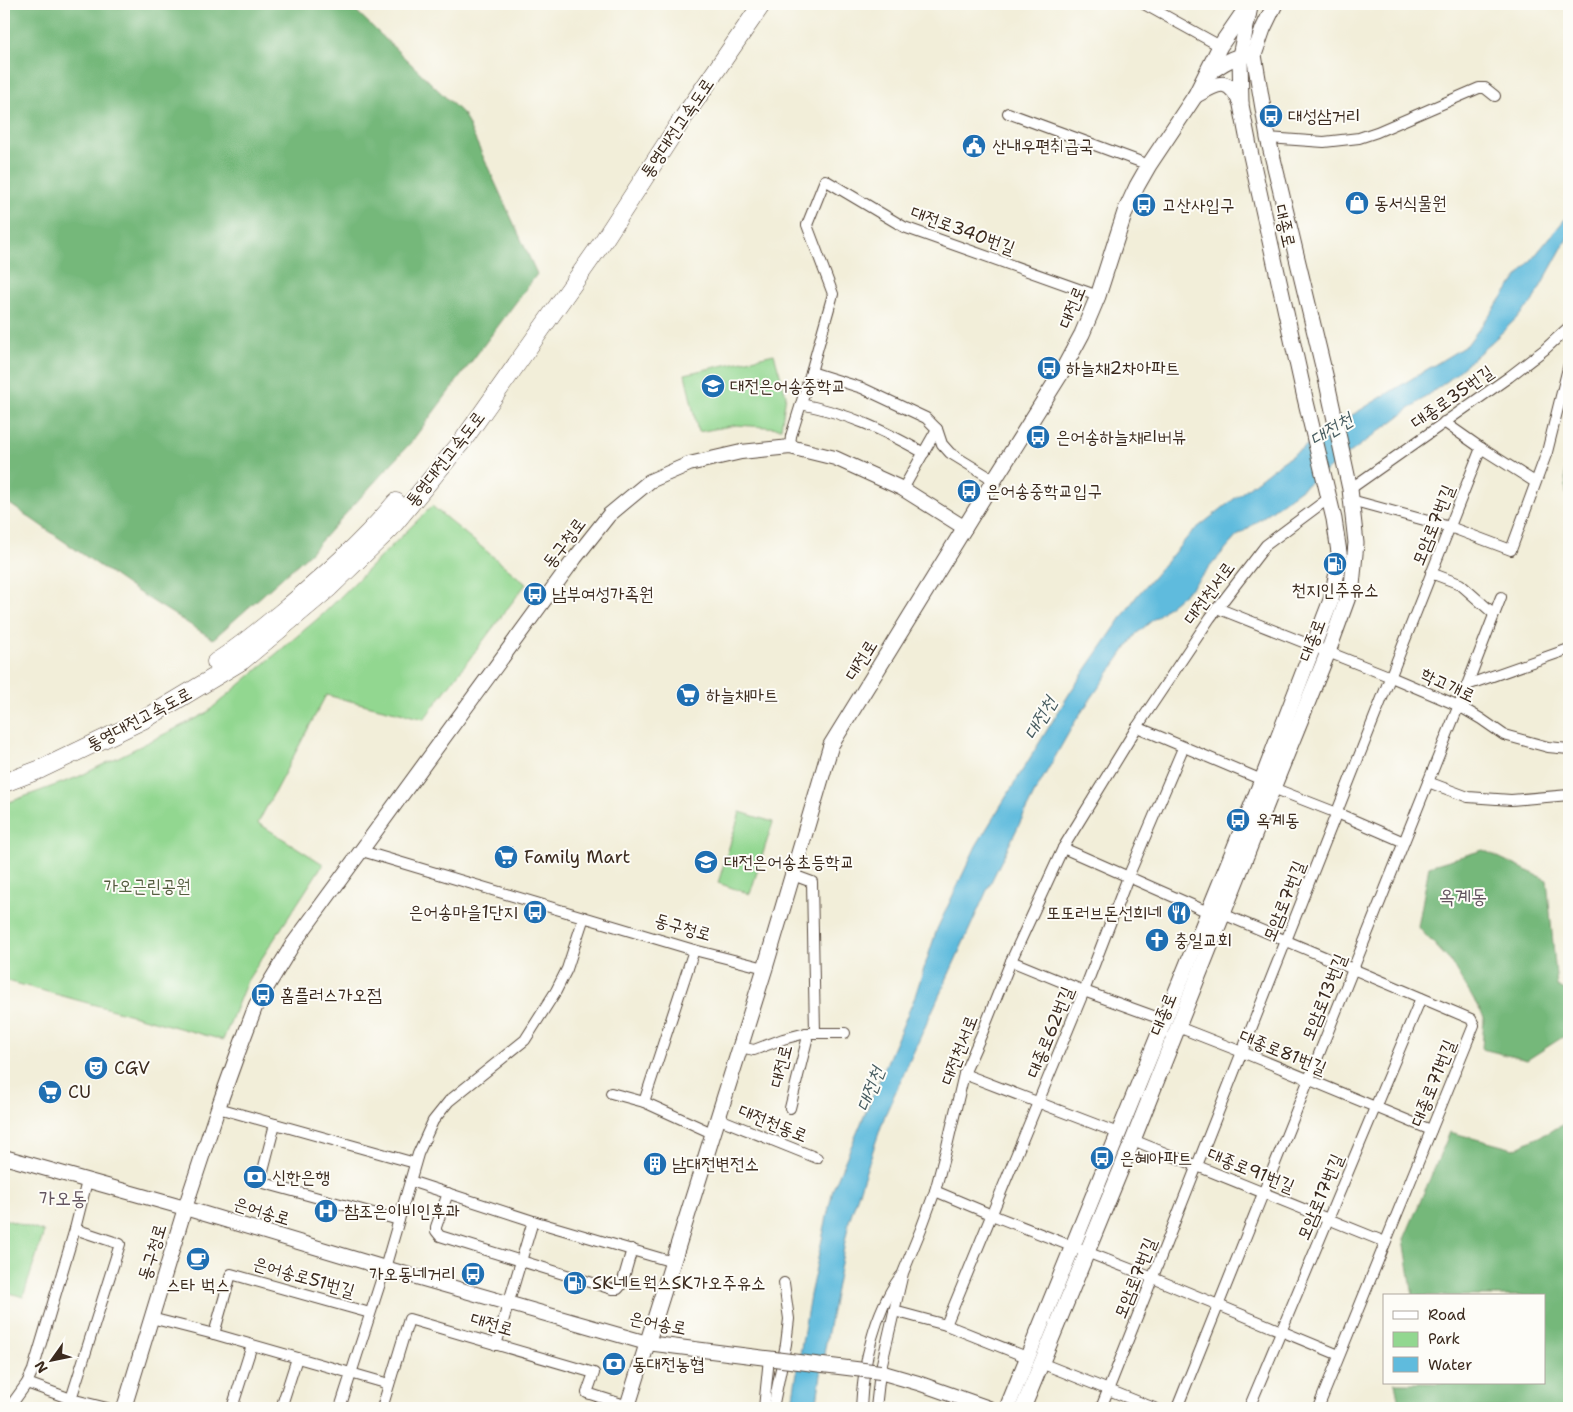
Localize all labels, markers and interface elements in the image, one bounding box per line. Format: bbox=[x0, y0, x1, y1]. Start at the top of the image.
street label: 통영대전고속도로 bbox=[635, 73, 719, 183]
bus stop icon: 대성삼거리 bbox=[1258, 103, 1284, 129]
place label: 대성삼거리 bbox=[1288, 104, 1360, 128]
public building icon: 산내우편취급국 bbox=[961, 133, 987, 159]
place label: 산내우편취급국 bbox=[992, 134, 1093, 158]
shop icon: 동서식물원 bbox=[1344, 190, 1370, 216]
place label: 동서식물원 bbox=[1374, 191, 1446, 215]
bus stop icon: 고산사입구 bbox=[1131, 192, 1157, 218]
place label: 고산사입구 bbox=[1162, 193, 1234, 217]
street label: 대전로340번길 bbox=[907, 200, 1019, 260]
street label: 대종로 bbox=[1268, 202, 1302, 250]
street label: 대전로 bbox=[1053, 282, 1091, 332]
bus stop icon: 하늘채2차아파트 bbox=[1036, 355, 1062, 381]
place label: 하늘채2차아파트 bbox=[1066, 356, 1180, 380]
street label: 대종로35번길 bbox=[1406, 359, 1498, 434]
school or university icon: 대전은어송중학교 bbox=[700, 373, 726, 399]
place label: 대전은어송중학교 bbox=[730, 374, 846, 398]
street label: 통영대전고속도로 bbox=[400, 406, 490, 512]
water label: 대전천 bbox=[1305, 406, 1359, 452]
bus stop icon: 은어송하늘채리버뷰 bbox=[1025, 424, 1051, 450]
place label: 은어송하늘채리버뷰 bbox=[1056, 425, 1186, 449]
bus stop icon: 은어송중학교입구 bbox=[956, 478, 982, 504]
place label: 은어송중학교입구 bbox=[986, 479, 1102, 503]
street label: 모암로7번길 bbox=[1406, 481, 1460, 569]
street label: 동구청로 bbox=[537, 513, 591, 573]
fuel station icon: 천지인주유소 bbox=[1322, 551, 1348, 577]
street label: 대전천서로 bbox=[1178, 557, 1240, 629]
place label: 천지인주유소 bbox=[1292, 578, 1378, 602]
bus stop icon: 남부여성가족원 bbox=[522, 581, 548, 607]
place label: 남부여성가족원 bbox=[552, 582, 653, 606]
street label: 대종로 bbox=[1293, 615, 1331, 665]
street label: 대전로 bbox=[839, 635, 883, 685]
street label: 학고개로 bbox=[1417, 662, 1479, 708]
street label: 통영대전고속도로 bbox=[82, 681, 196, 757]
supermarket icon: 하늘채마트 bbox=[675, 682, 701, 708]
place label: 하늘채마트 bbox=[706, 683, 778, 707]
water label: 대전천 bbox=[1018, 690, 1063, 744]
bus stop icon: 옥계동 bbox=[1225, 807, 1251, 833]
place label: 옥계동 bbox=[1256, 808, 1299, 832]
supermarket icon: Family Mart bbox=[493, 844, 519, 870]
place label: Family Mart bbox=[524, 845, 630, 869]
school or university icon: 대전은어송초등학교 bbox=[693, 849, 719, 875]
place label: 대전은어송초등학교 bbox=[724, 850, 854, 874]
street label: 모암로7번길 bbox=[1257, 857, 1311, 945]
park label: 가오근린공원 bbox=[104, 874, 190, 898]
district label: 옥계동 bbox=[1439, 883, 1487, 909]
bus stop icon: 은어송마을1단지 bbox=[522, 899, 548, 925]
place label: 은어송마을1단지 bbox=[409, 900, 518, 924]
restaurant icon: 또또러브돈선희네 bbox=[1166, 900, 1192, 926]
place label: 또또러브돈선희네 bbox=[1046, 901, 1162, 925]
street label: 동구청로 bbox=[652, 907, 714, 947]
church icon: 충일교회 bbox=[1144, 927, 1170, 953]
place label: 충일교회 bbox=[1174, 928, 1232, 952]
street label: 모암로13번길 bbox=[1296, 950, 1352, 1044]
bus stop icon: 홈플러스가오점 bbox=[250, 982, 276, 1008]
street label: 대종로62번길 bbox=[1021, 982, 1079, 1081]
place label: 홈플러스가오점 bbox=[280, 983, 382, 1007]
street label: 대종로 bbox=[1144, 989, 1182, 1039]
street label: 대전천서로 bbox=[935, 1012, 983, 1088]
street label: 대종로81번길 bbox=[1236, 1024, 1331, 1081]
street label: 대종로71번길 bbox=[1405, 1036, 1461, 1130]
street label: 대전로 bbox=[764, 1042, 798, 1090]
theatre icon: CGV bbox=[83, 1055, 109, 1081]
place label: CGV bbox=[114, 1056, 150, 1080]
water label: 대전천 bbox=[850, 1062, 891, 1115]
supermarket icon: CU bbox=[37, 1079, 63, 1105]
place label: CU bbox=[68, 1080, 91, 1104]
street label: 대전천동로 bbox=[735, 1098, 811, 1148]
street label: 대종로91번길 bbox=[1204, 1142, 1299, 1199]
bus stop icon: 은혜아파트 bbox=[1089, 1145, 1115, 1171]
place label: 은혜아파트 bbox=[1120, 1146, 1192, 1170]
street label: 모암로17번길 bbox=[1291, 1150, 1349, 1244]
building icon: 남대전변전소 bbox=[642, 1151, 668, 1177]
place label: 남대전변전소 bbox=[672, 1152, 759, 1176]
bank icon: 신한은행 bbox=[242, 1164, 268, 1190]
place label: 신한은행 bbox=[272, 1165, 330, 1189]
district label: 가오동 bbox=[39, 1185, 87, 1211]
street label: 은어송로 bbox=[231, 1191, 293, 1231]
hospital icon: 참조은이비인후과 bbox=[313, 1198, 339, 1224]
place label: 참조은이비인후과 bbox=[344, 1199, 460, 1223]
street label: 동구청로 bbox=[132, 1221, 172, 1283]
street label: 모암로7번길 bbox=[1108, 1234, 1162, 1322]
cafe icon: 스타 벅스 bbox=[185, 1246, 211, 1272]
street label: 은어송로51번길 bbox=[250, 1251, 358, 1303]
bus stop icon: 가오동네거리 bbox=[460, 1261, 486, 1287]
place label: 가오동네거리 bbox=[369, 1262, 456, 1286]
fuel station icon: SK네트웍스SK가오주유소 bbox=[562, 1270, 588, 1296]
place label: SK네트웍스SK가오주유소 bbox=[592, 1271, 766, 1295]
place label: 스타 벅스 bbox=[166, 1273, 230, 1297]
legend bbox=[1383, 1294, 1546, 1384]
text: Road bbox=[1428, 1305, 1466, 1325]
street label: 대전로 bbox=[468, 1306, 516, 1342]
street label: 은어송로 bbox=[627, 1306, 689, 1340]
text: Park bbox=[1428, 1329, 1460, 1349]
north arrow bbox=[28, 1334, 78, 1384]
bank icon: 동대전농협 bbox=[601, 1351, 627, 1377]
place label: 동대전농협 bbox=[632, 1352, 704, 1376]
text: Water bbox=[1428, 1355, 1472, 1375]
text: N bbox=[31, 1358, 52, 1377]

